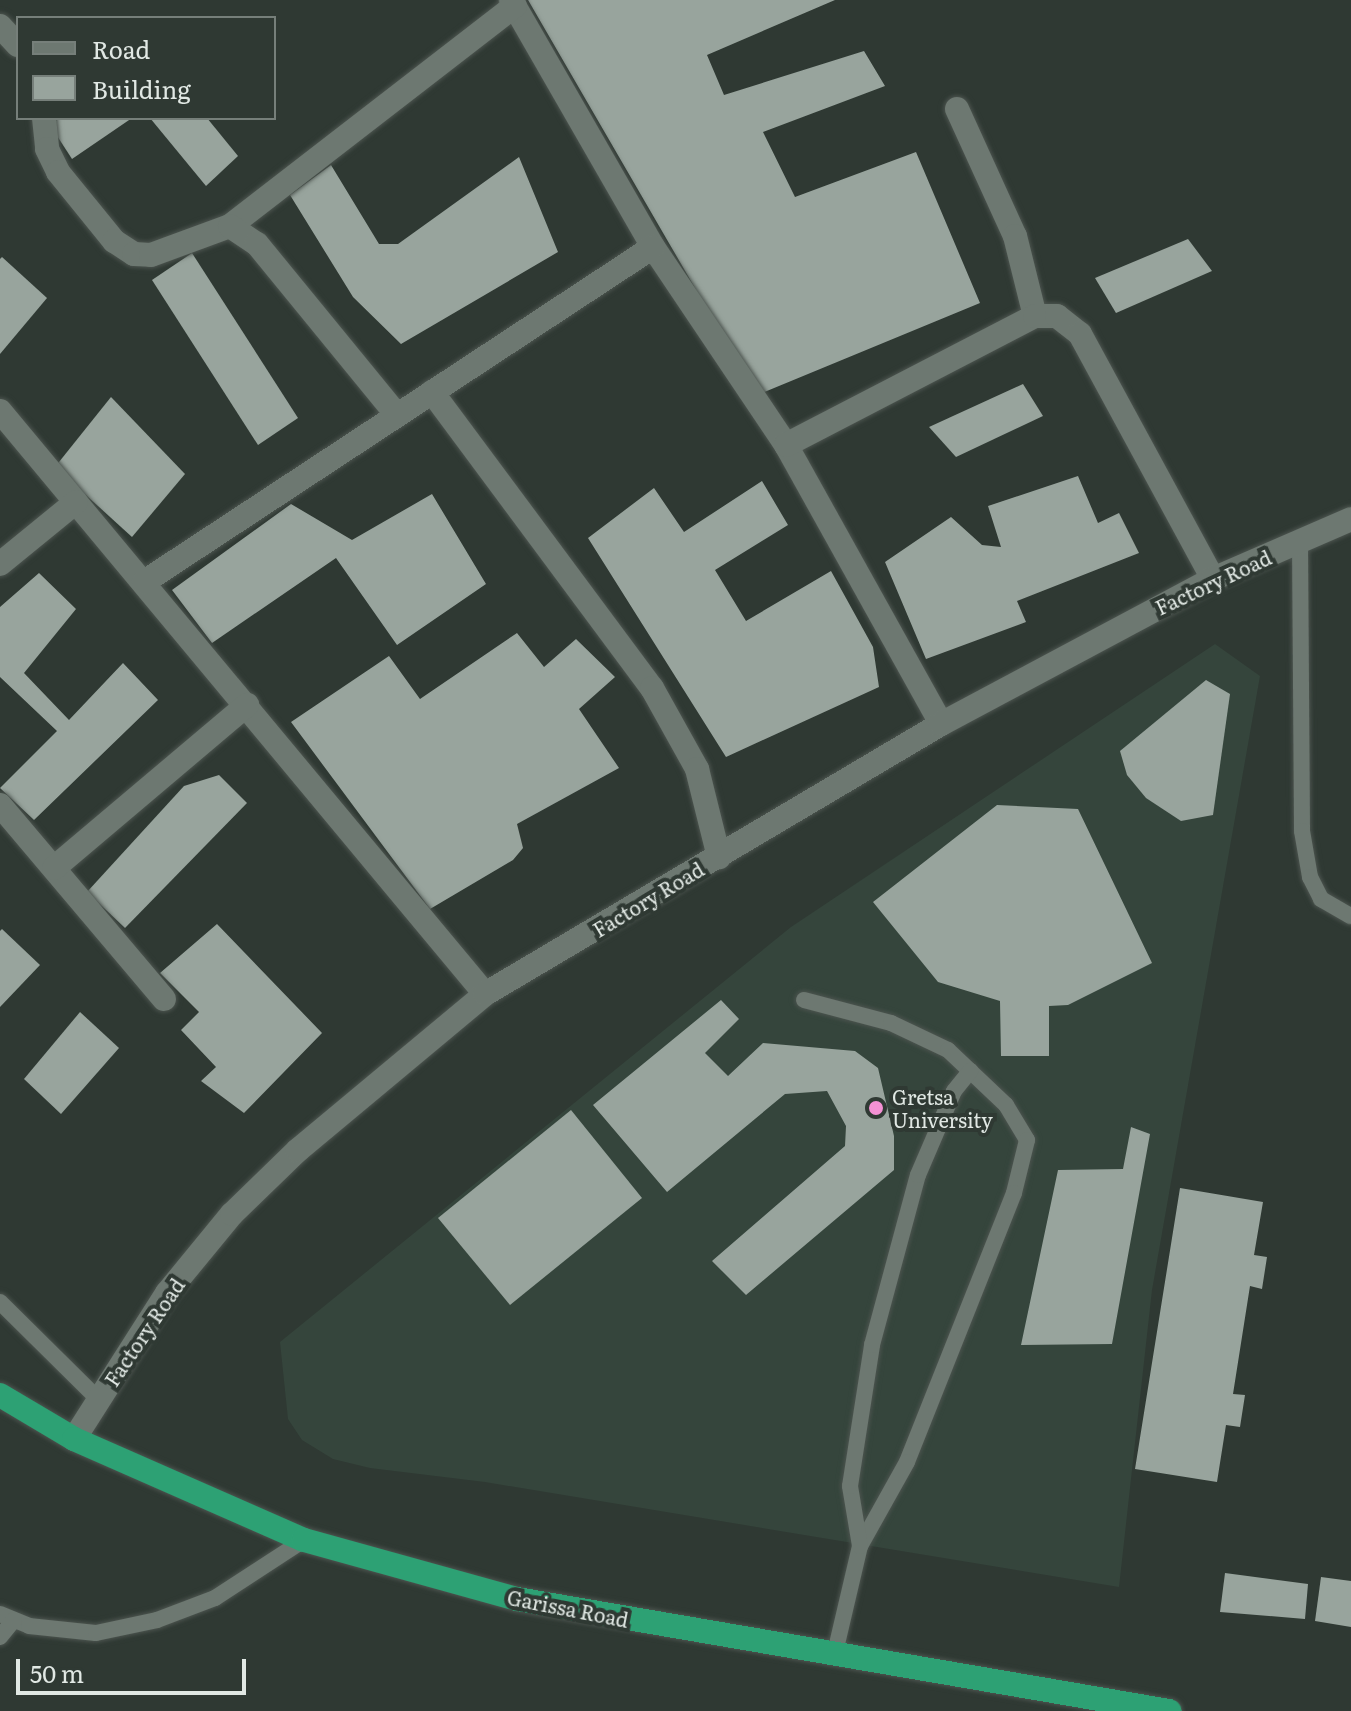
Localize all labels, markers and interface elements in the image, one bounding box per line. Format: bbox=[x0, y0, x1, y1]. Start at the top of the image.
legend bbox=[16, 16, 276, 120]
text: Road bbox=[92, 31, 150, 66]
text: Building bbox=[92, 71, 191, 106]
street label: Factory Road bbox=[1151, 545, 1275, 619]
street label: Factory Road bbox=[588, 856, 708, 942]
place label: Gretsa University bbox=[892, 1084, 993, 1131]
marker: Gretsa University bbox=[867, 1099, 885, 1117]
street label: Factory Road bbox=[99, 1273, 189, 1391]
street label: Garissa Road bbox=[505, 1584, 631, 1632]
scale bar bbox=[20, 1643, 250, 1693]
text: 50 m bbox=[30, 1655, 84, 1690]

